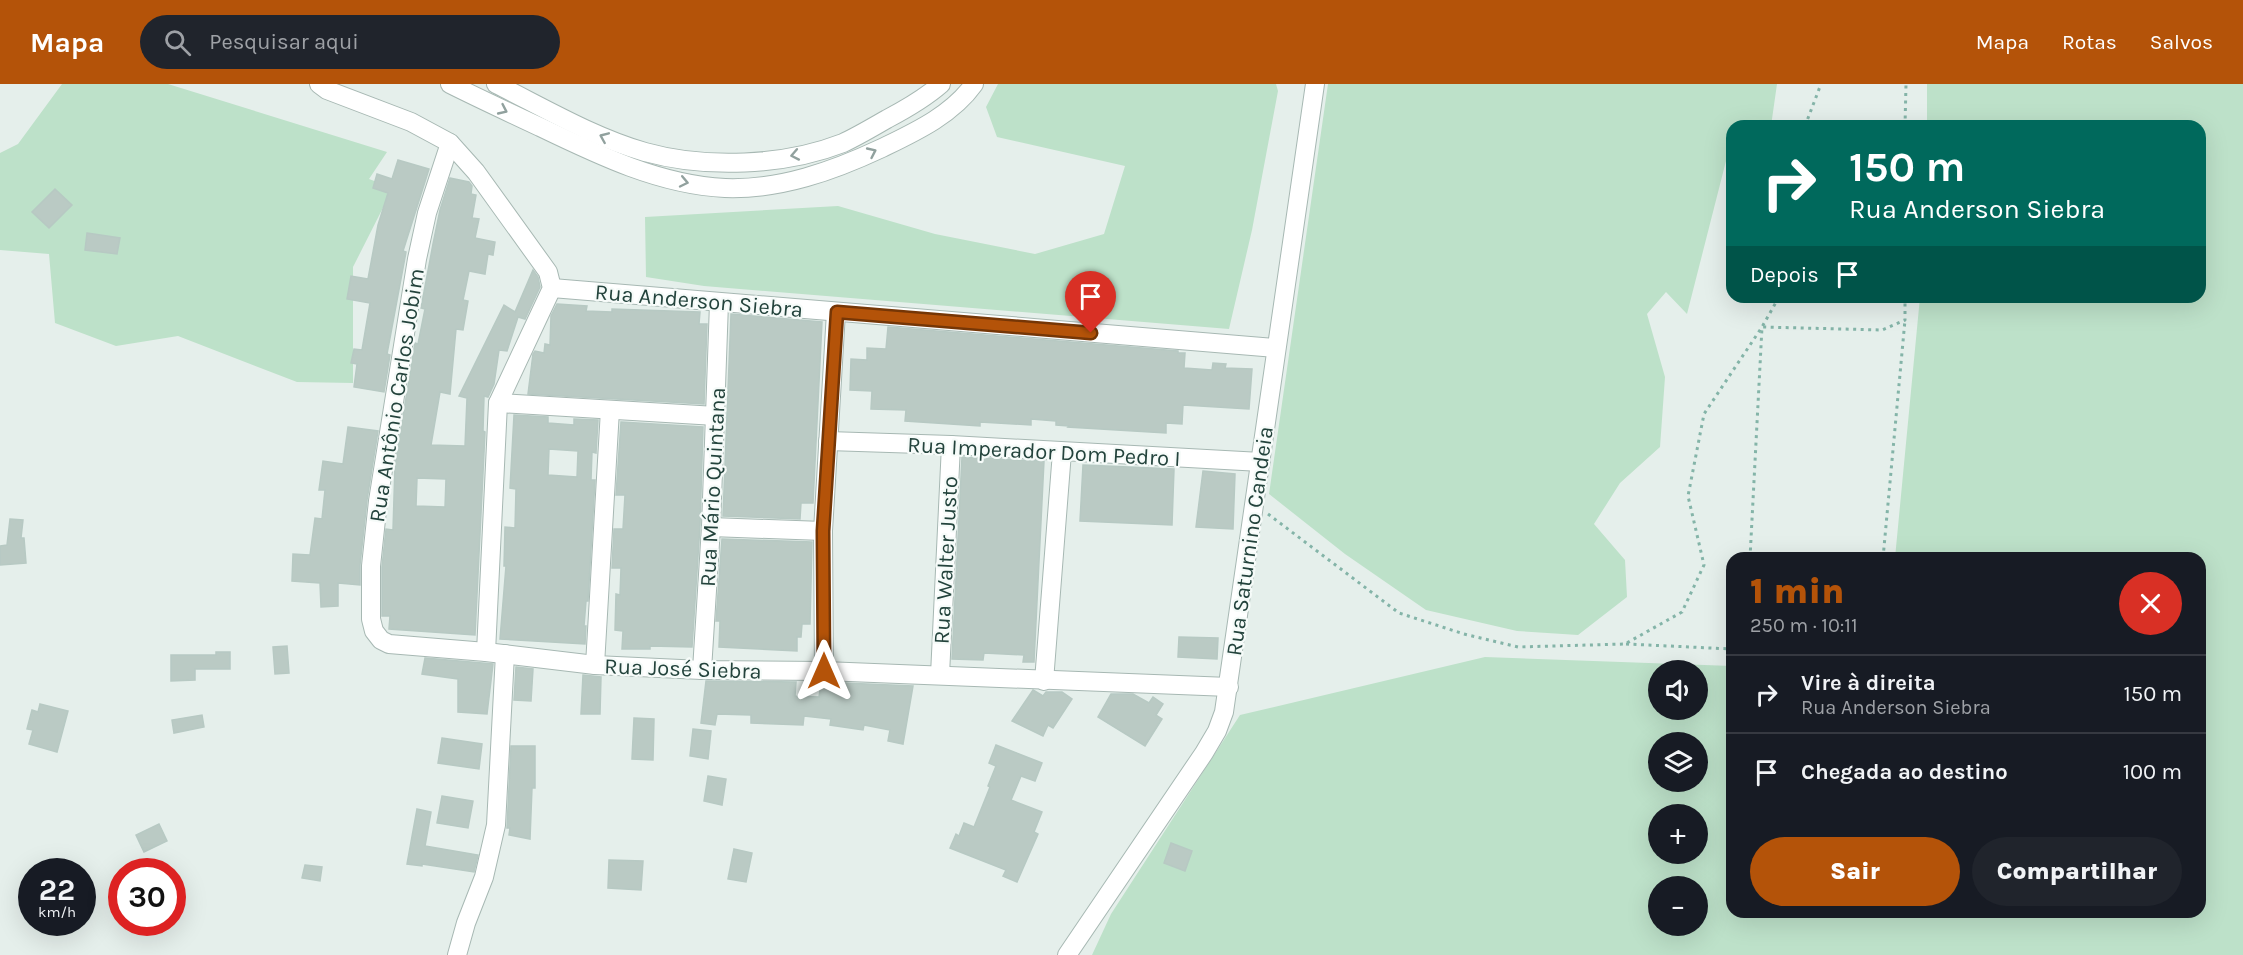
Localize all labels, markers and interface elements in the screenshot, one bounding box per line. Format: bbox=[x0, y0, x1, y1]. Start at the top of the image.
search box bbox=[140, 15, 560, 69]
text: Mapa bbox=[30, 26, 104, 59]
icon: search bbox=[161, 26, 194, 59]
text: Pesquisar aqui bbox=[209, 29, 359, 55]
text: Mapa bbox=[1976, 30, 2029, 54]
text: Rotas bbox=[2062, 30, 2117, 54]
text: Salvos bbox=[2150, 30, 2213, 54]
one-way arrow bbox=[496, 102, 507, 114]
one-way arrow bbox=[600, 132, 611, 144]
text: 150 m bbox=[1849, 142, 1965, 192]
icon: right bbox=[1750, 144, 1828, 222]
one-way arrow bbox=[791, 148, 801, 161]
one-way arrow bbox=[866, 148, 877, 160]
one-way arrow bbox=[678, 174, 688, 187]
text: Rua Anderson Siebra bbox=[1849, 193, 2105, 225]
icon: arrive bbox=[1831, 258, 1864, 291]
text: Depois bbox=[1750, 262, 1819, 288]
street label: Rua Antônio Carlos Jobim bbox=[364, 266, 430, 524]
pin bbox=[1065, 271, 1116, 333]
street label: Rua Anderson Siebra bbox=[594, 279, 804, 323]
icon: arrive bbox=[1074, 280, 1107, 313]
street label: Rua Mário Quintana bbox=[695, 387, 731, 588]
street label: Rua Saturnino Candeia bbox=[1221, 425, 1279, 657]
street label: Rua Imperador Dom Pedro I bbox=[907, 432, 1181, 472]
street label: Rua Walter Justo bbox=[929, 475, 963, 645]
text: 1 min bbox=[1750, 570, 1844, 612]
button: close bbox=[2119, 572, 2182, 635]
text: 250 m · 10:11 bbox=[1750, 614, 1858, 637]
position arrow bbox=[792, 639, 856, 703]
street label: Rua José Siebra bbox=[604, 653, 762, 685]
map controls bbox=[1648, 660, 1708, 936]
button: sound bbox=[1648, 660, 1708, 720]
text: Vire à direita bbox=[1801, 670, 1936, 696]
icon: right bbox=[1750, 678, 1783, 711]
text: 150 m bbox=[2123, 681, 2182, 707]
text: Rua Anderson Siebra bbox=[1801, 696, 1991, 719]
button: layers bbox=[1648, 732, 1708, 792]
icon: arrive bbox=[1750, 756, 1783, 789]
text: Chegada ao destino bbox=[1801, 759, 2008, 785]
text: 100 m bbox=[2123, 759, 2182, 785]
button: + bbox=[1648, 804, 1708, 864]
button: Sair bbox=[1750, 837, 1960, 906]
button: Compartilhar bbox=[1972, 837, 2182, 906]
speed limit sign: 30 bbox=[108, 858, 186, 936]
text: 22 bbox=[39, 872, 75, 908]
button: − bbox=[1648, 876, 1708, 936]
text: km/h bbox=[38, 903, 76, 921]

